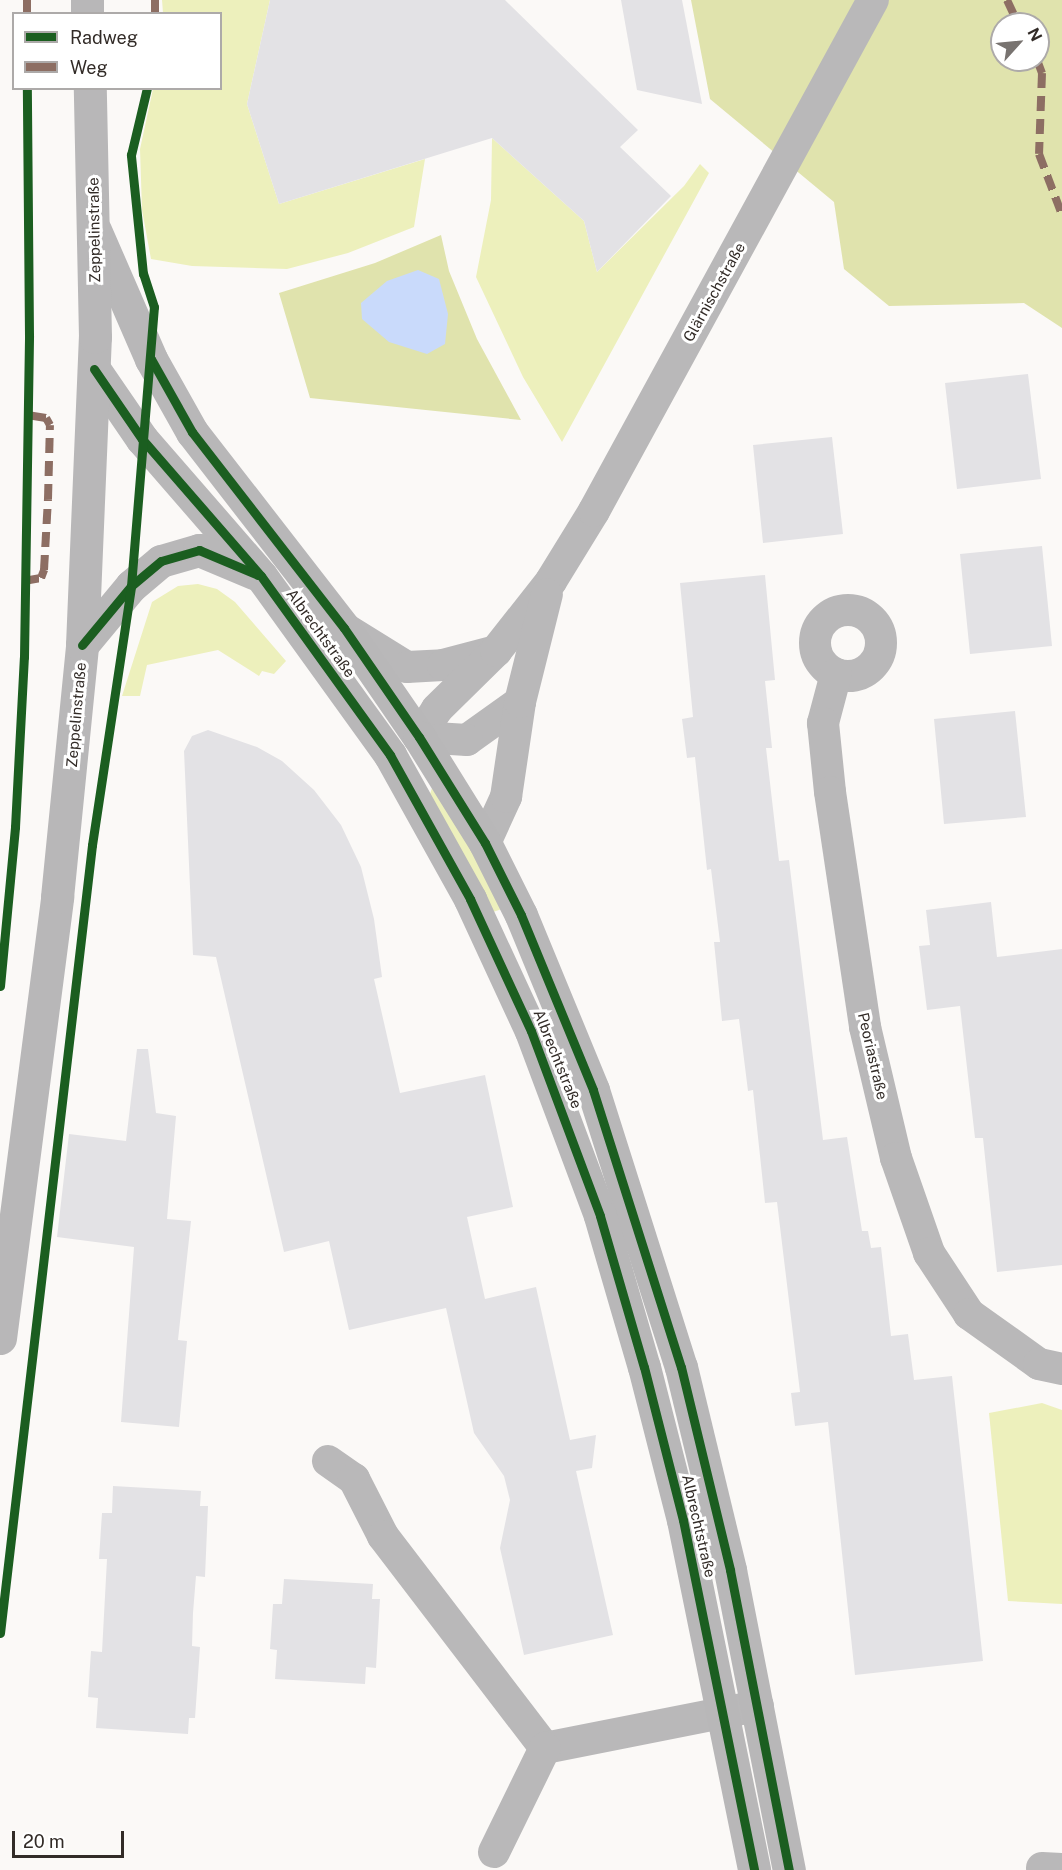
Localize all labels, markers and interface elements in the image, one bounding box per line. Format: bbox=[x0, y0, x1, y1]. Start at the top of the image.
legend bbox=[12, 12, 222, 90]
north arrow bbox=[990, 12, 1050, 72]
text: N bbox=[1023, 25, 1046, 44]
text: Radweg bbox=[70, 27, 138, 48]
text: Weg bbox=[70, 57, 108, 78]
street label: Zeppelinstraße bbox=[84, 177, 104, 283]
street label: Glärnischstraße bbox=[679, 239, 749, 345]
street label: Albrechtstraße bbox=[283, 585, 359, 681]
street label: Zeppelinstraße bbox=[62, 662, 90, 768]
street label: Albrechtstraße bbox=[530, 1007, 586, 1111]
street label: Peoriastraße bbox=[854, 1011, 892, 1101]
street label: Albrechtstraße bbox=[678, 1473, 720, 1579]
scale bar bbox=[15, 1819, 128, 1857]
text: 20 m bbox=[23, 1831, 65, 1852]

